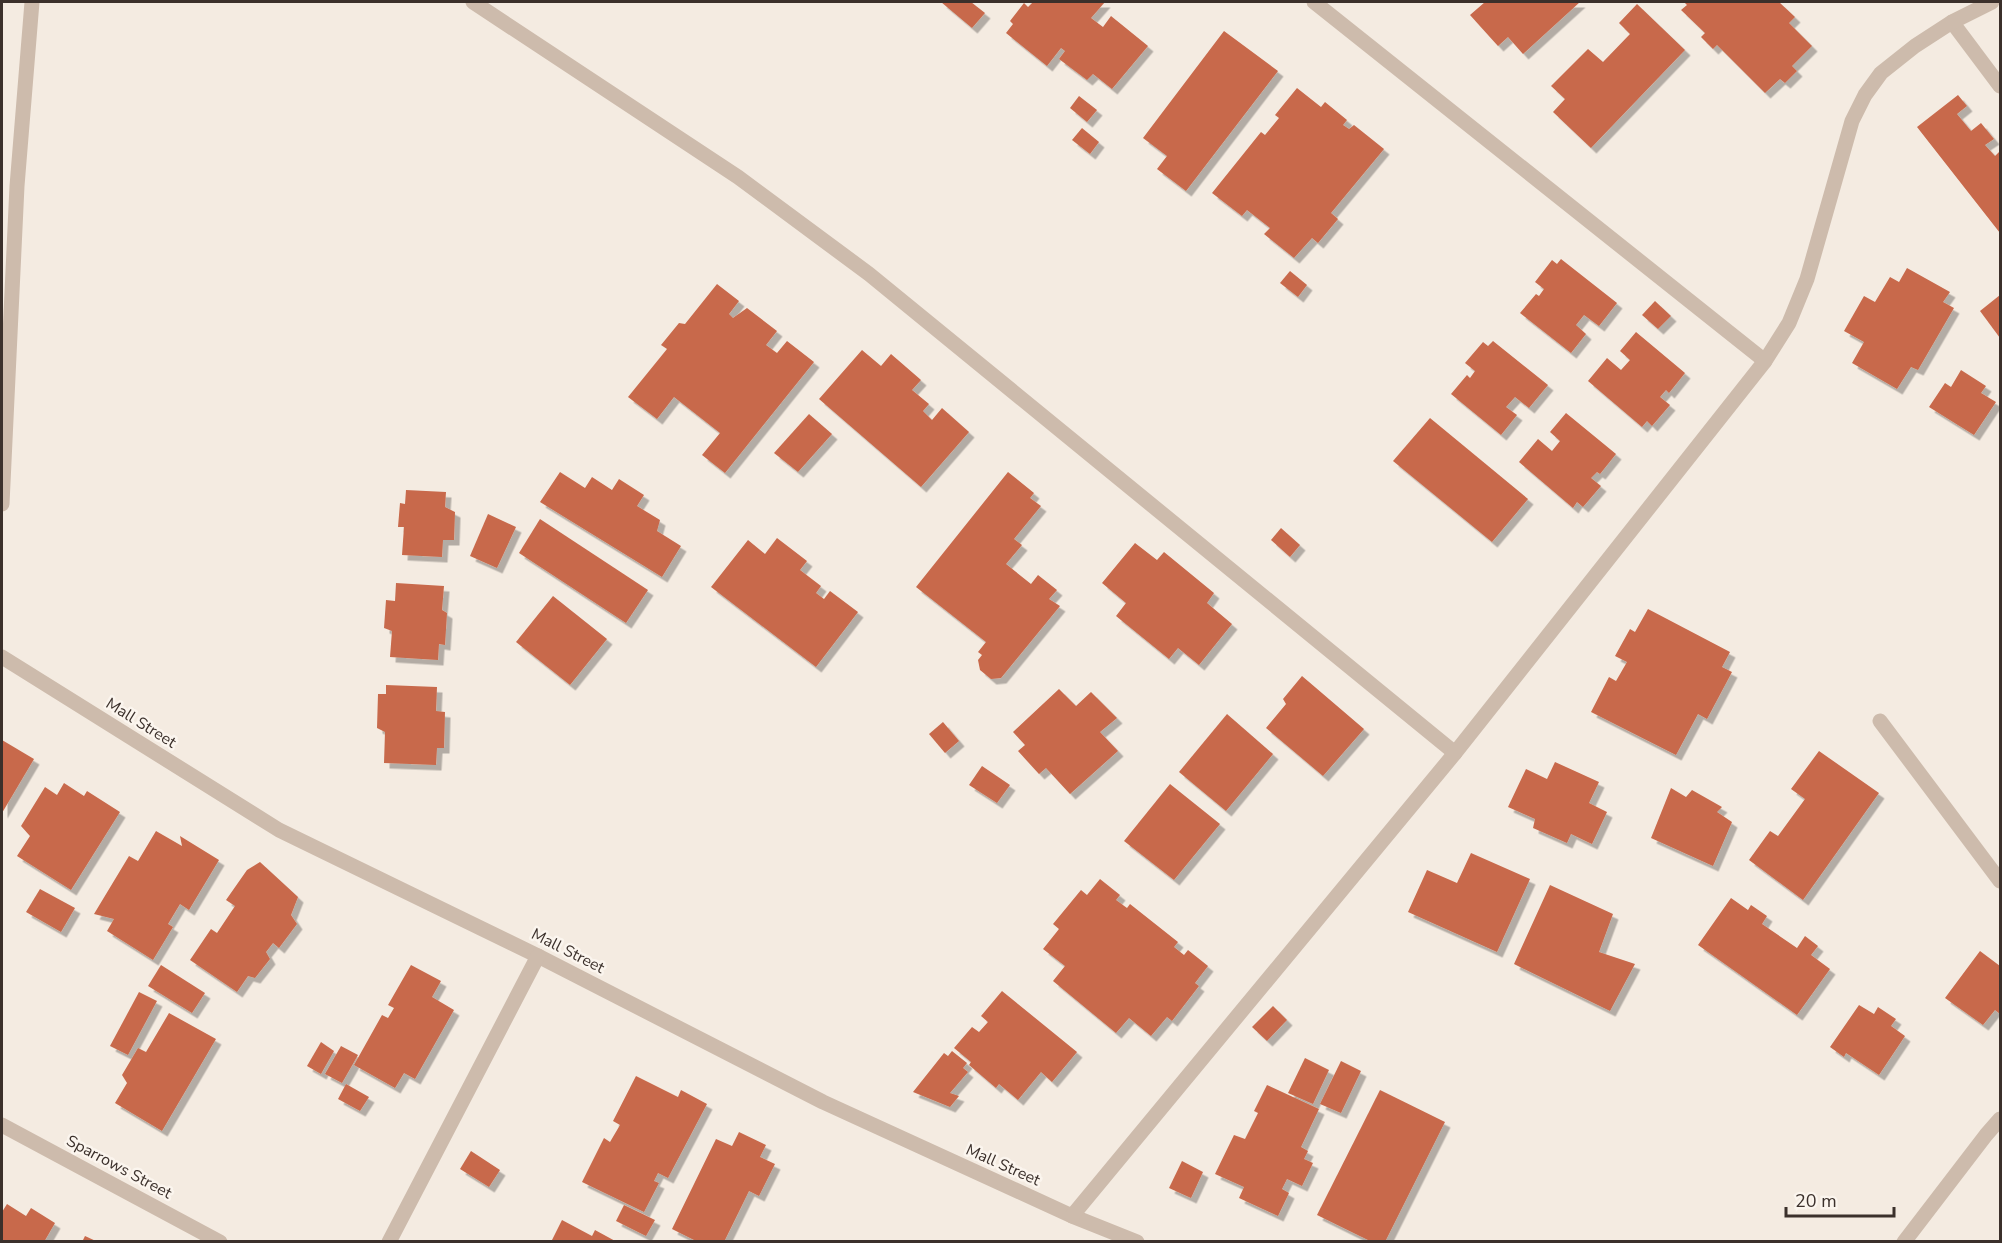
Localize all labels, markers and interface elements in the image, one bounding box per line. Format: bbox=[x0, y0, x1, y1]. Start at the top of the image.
street label: Mall Street bbox=[102, 693, 181, 754]
street label: Mall Street bbox=[528, 923, 609, 979]
street label: Sparrows Street bbox=[62, 1130, 176, 1204]
street label: Mall Street bbox=[962, 1139, 1044, 1191]
scale bar bbox=[1786, 1180, 1894, 1218]
text: 20 m bbox=[1795, 1189, 1837, 1213]

